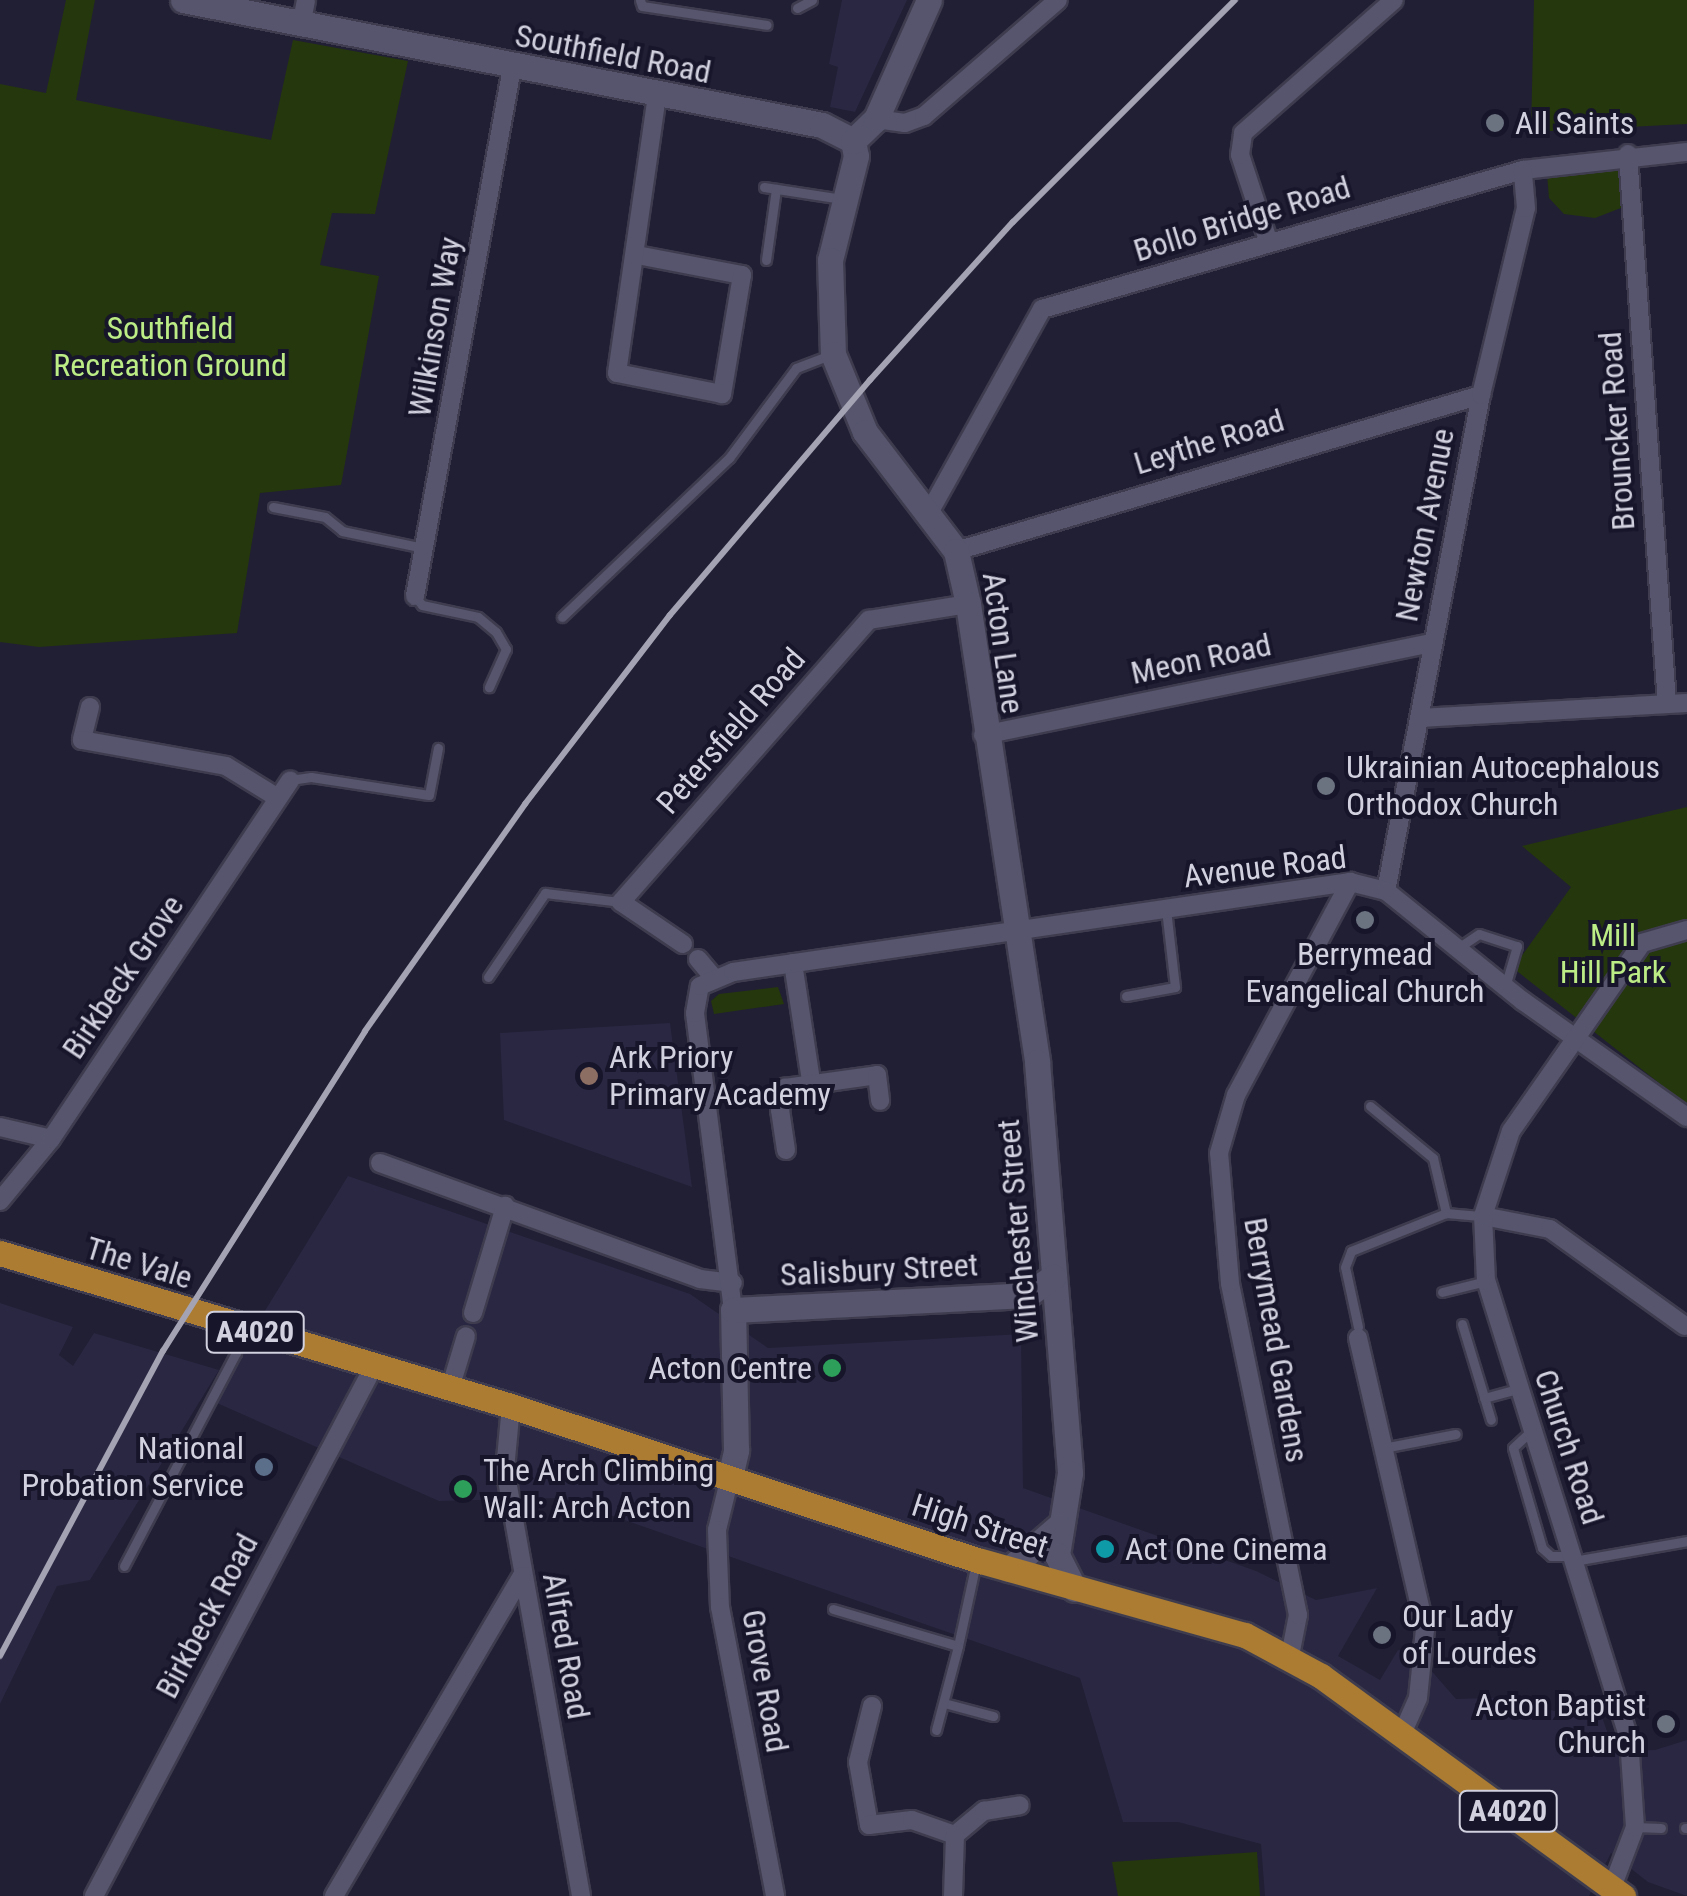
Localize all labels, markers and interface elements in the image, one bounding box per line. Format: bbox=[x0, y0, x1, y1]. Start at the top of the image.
street label: Southfield Road bbox=[512, 16, 714, 92]
place label: All Saints bbox=[1515, 104, 1634, 142]
marker: All Saints bbox=[1484, 112, 1506, 134]
street label: Bollo Bridge Road bbox=[1129, 168, 1355, 270]
street label: Wilkinson Way bbox=[400, 234, 470, 420]
park label: Southfield Recreation Ground bbox=[53, 310, 287, 385]
street label: Brouncker Road bbox=[1591, 330, 1643, 532]
street label: Leythe Road bbox=[1129, 401, 1289, 483]
street label: Newton Avenue bbox=[1387, 425, 1463, 625]
street label: Acton Lane bbox=[974, 570, 1032, 716]
street label: Meon Road bbox=[1127, 625, 1275, 693]
street label: Petersfield Road bbox=[649, 640, 813, 822]
place label: Ukrainian Autocephalous Orthodox Church bbox=[1346, 749, 1660, 824]
marker: Ukrainian Autocephalous Orthodox Church bbox=[1315, 775, 1337, 797]
street label: Avenue Road bbox=[1181, 838, 1349, 896]
street label: Birkbeck Grove bbox=[54, 888, 192, 1066]
marker: Berrymead Evangelical Church bbox=[1354, 909, 1376, 931]
park label: Mill Hill Park bbox=[1560, 917, 1666, 992]
place label: Berrymead Evangelical Church bbox=[1246, 936, 1484, 1011]
place label: Ark Priory Primary Academy bbox=[609, 1039, 831, 1114]
marker: Ark Priory Primary Academy bbox=[578, 1065, 600, 1087]
street label: Winchester Street bbox=[989, 1118, 1047, 1344]
street label: Berrymead Gardens bbox=[1236, 1215, 1316, 1465]
street label: The Vale bbox=[81, 1229, 197, 1297]
street label: Salisbury Street bbox=[779, 1246, 979, 1294]
road number: A4020 bbox=[205, 1307, 305, 1357]
place label: Acton Centre bbox=[648, 1349, 812, 1387]
marker: Acton Centre bbox=[821, 1357, 843, 1379]
street label: Church Road bbox=[1526, 1365, 1612, 1529]
place label: National Probation Service bbox=[21, 1430, 244, 1505]
place label: The Arch Climbing Wall: Arch Acton bbox=[483, 1452, 714, 1527]
marker: National Probation Service bbox=[253, 1456, 275, 1478]
marker: The Arch Climbing Wall: Arch Acton bbox=[452, 1478, 474, 1500]
street label: High Street bbox=[907, 1486, 1053, 1566]
street label: Birkbeck Road bbox=[148, 1527, 266, 1705]
place label: Act One Cinema bbox=[1125, 1530, 1328, 1568]
marker: Act One Cinema bbox=[1094, 1538, 1116, 1560]
street label: Alfred Road bbox=[534, 1570, 598, 1722]
place label: Our Lady of Lourdes bbox=[1402, 1598, 1537, 1673]
street label: Grove Road bbox=[734, 1607, 796, 1755]
marker: Our Lady of Lourdes bbox=[1371, 1624, 1393, 1646]
place label: Acton Baptist Church bbox=[1475, 1687, 1646, 1762]
marker: Acton Baptist Church bbox=[1655, 1713, 1677, 1735]
road number: A4020 bbox=[1458, 1786, 1558, 1836]

